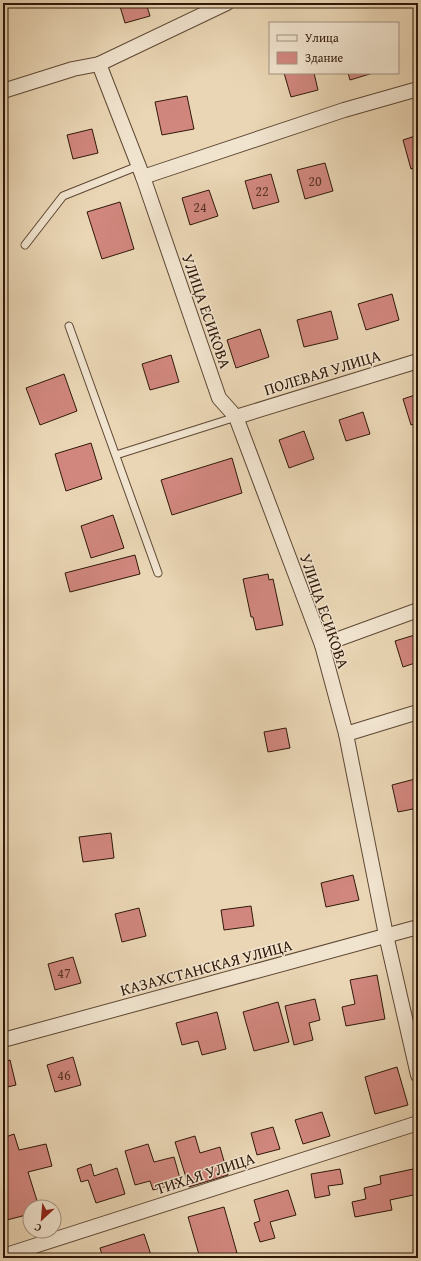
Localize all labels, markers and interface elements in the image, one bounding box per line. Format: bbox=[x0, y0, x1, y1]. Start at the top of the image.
legend bbox=[269, 22, 399, 74]
text: Улица bbox=[305, 29, 339, 46]
text: Здание bbox=[305, 49, 344, 66]
house number: 20 bbox=[308, 171, 322, 191]
house number: 22 bbox=[255, 181, 269, 201]
house number: 24 bbox=[193, 197, 207, 217]
street label: УЛИЦА ЕСИКОВА bbox=[176, 250, 238, 372]
street label: ПОЛЕВАЯ УЛИЦА bbox=[261, 343, 383, 401]
street label: УЛИЦА ЕСИКОВА bbox=[294, 550, 356, 672]
street label: КАЗАХСТАНСКАЯ УЛИЦА bbox=[117, 932, 295, 1002]
house number: 47 bbox=[57, 963, 71, 983]
house number: 46 bbox=[57, 1065, 71, 1085]
street label: ТИХАЯ УЛИЦА bbox=[152, 1146, 258, 1200]
north arrow bbox=[22, 1199, 62, 1239]
text: С bbox=[31, 1219, 44, 1237]

